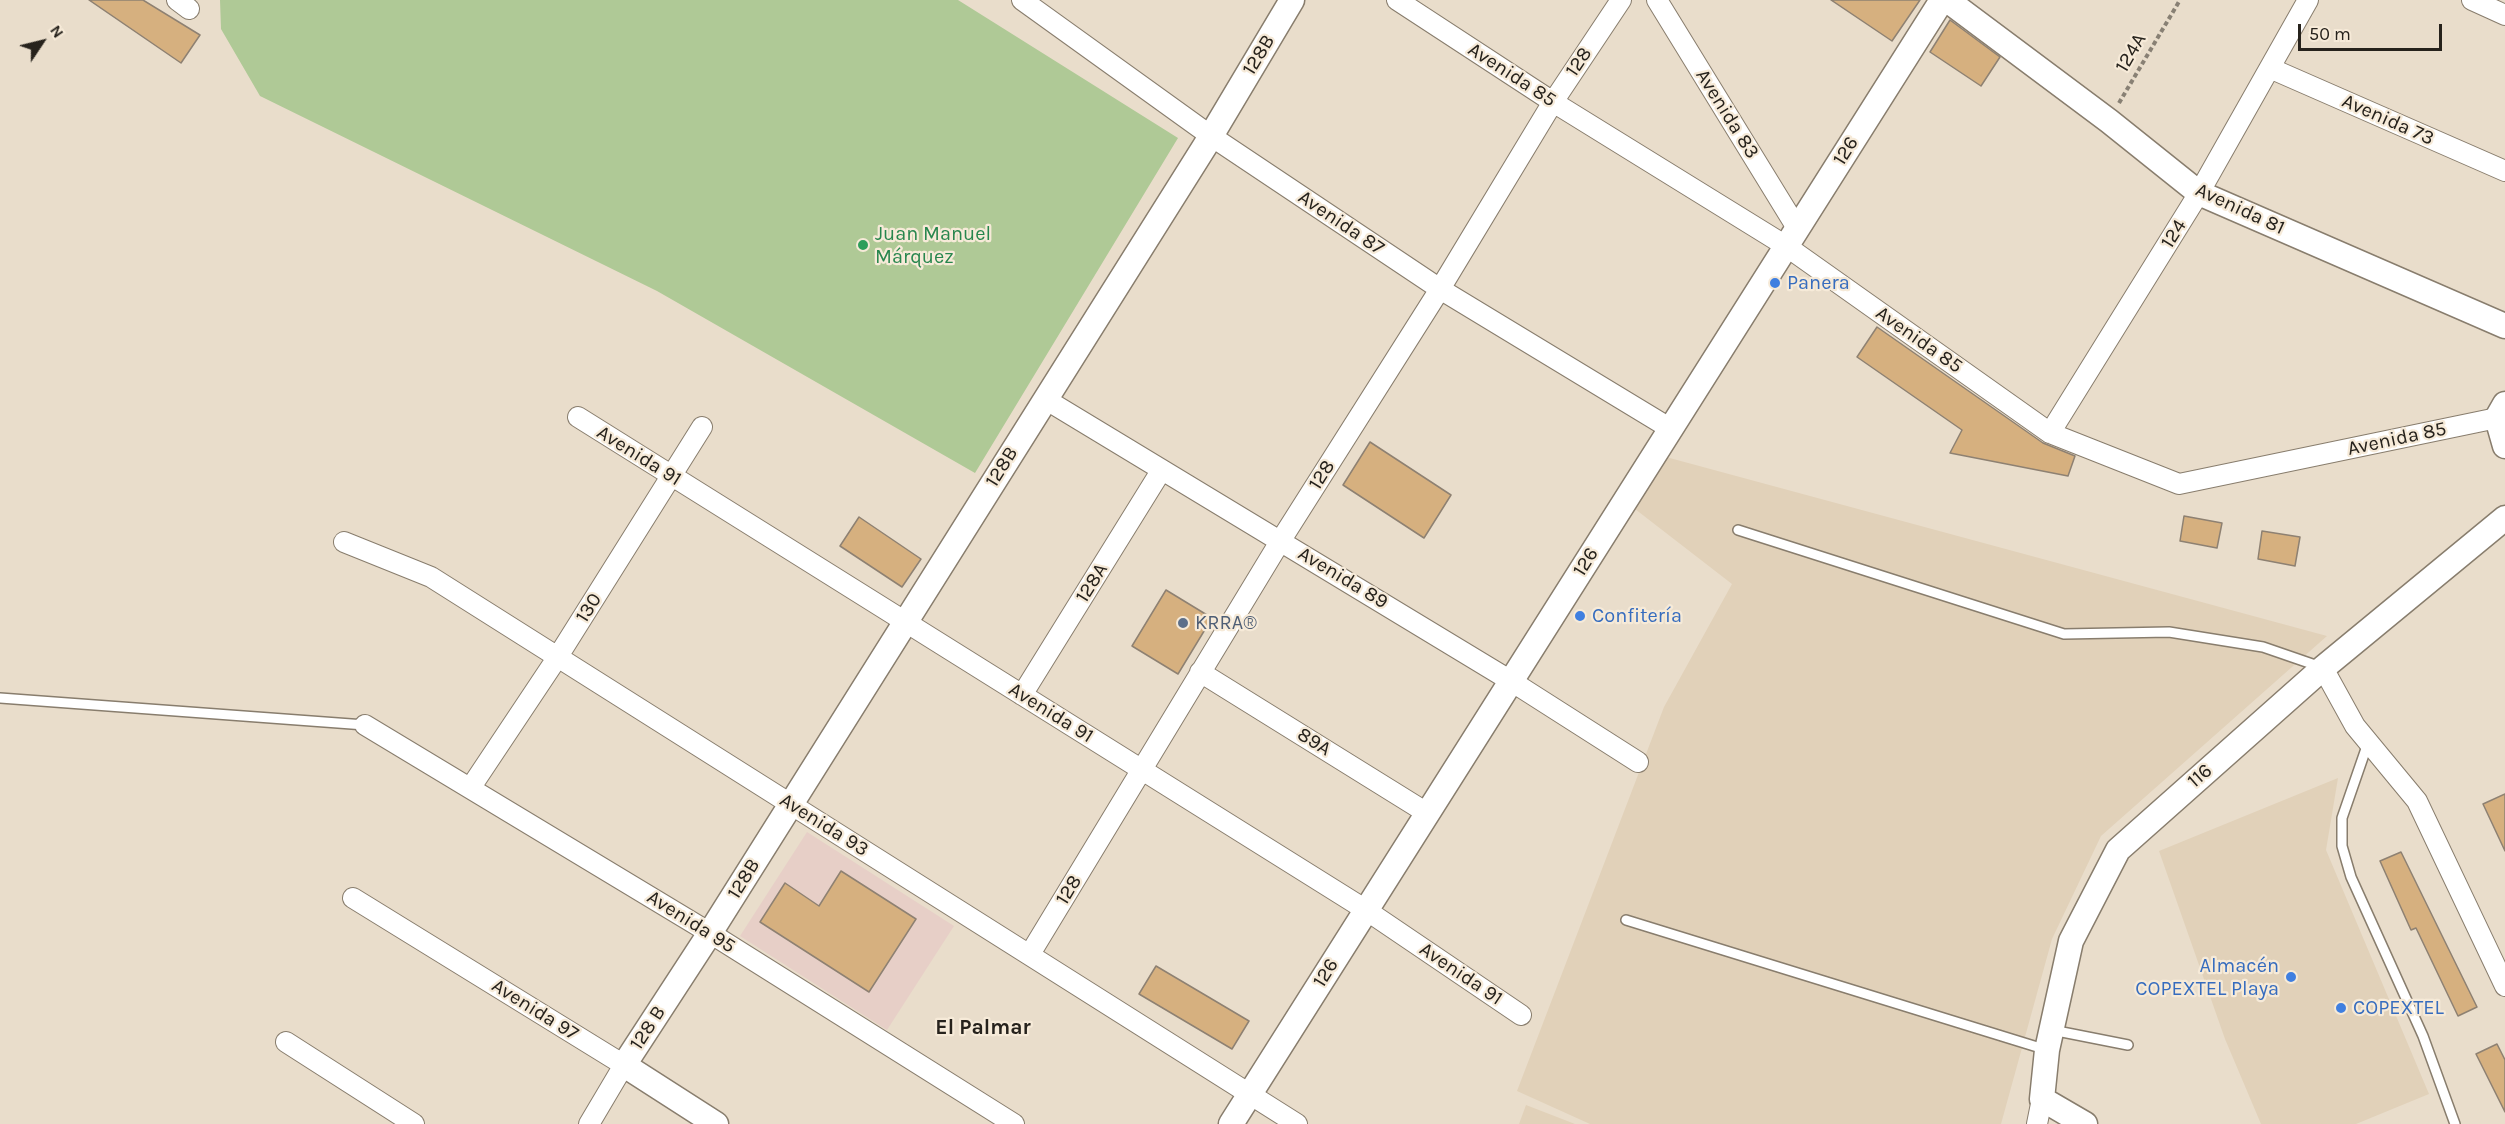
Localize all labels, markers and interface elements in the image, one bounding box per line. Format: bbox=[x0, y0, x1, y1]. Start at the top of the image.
north arrow bbox=[12, 12, 72, 72]
scale bar bbox=[2301, 12, 2445, 50]
text: N bbox=[46, 21, 68, 42]
text: 50 m bbox=[2309, 23, 2351, 45]
street label: 124A bbox=[2110, 29, 2152, 77]
street label: 128B bbox=[1238, 30, 1280, 80]
street label: Avenida 85 bbox=[1463, 38, 1561, 112]
street label: 128 bbox=[1561, 43, 1597, 81]
street label: Avenida 83 bbox=[1690, 65, 1764, 163]
street label: Avenida 73 bbox=[2338, 89, 2438, 151]
street label: 126 bbox=[1828, 132, 1864, 170]
street label: Avenida 81 bbox=[2191, 178, 2289, 240]
street label: Avenida 87 bbox=[1293, 185, 1389, 261]
street label: 124 bbox=[2156, 215, 2192, 253]
place label: Juan Manuel Márquez bbox=[875, 222, 991, 269]
marker: Juan Manuel Márquez bbox=[856, 238, 870, 252]
place label: Panera bbox=[1787, 271, 1850, 295]
marker: Panera bbox=[1768, 276, 1782, 290]
street label: Avenida 85 bbox=[1871, 301, 1967, 379]
street label: Avenida 85 bbox=[2345, 417, 2449, 461]
street label: Avenida 91 bbox=[592, 421, 686, 491]
street label: 128B bbox=[980, 442, 1024, 492]
street label: 128 bbox=[1304, 456, 1340, 494]
street label: Avenida 89 bbox=[1294, 542, 1392, 614]
street label: 126 bbox=[1568, 543, 1604, 581]
street label: 128A bbox=[1071, 559, 1113, 607]
street label: 130 bbox=[571, 589, 607, 627]
place label: Confitería bbox=[1592, 604, 1682, 628]
marker: Confitería bbox=[1573, 609, 1587, 623]
place label: KRRA® bbox=[1195, 611, 1257, 635]
marker: KRRA® bbox=[1176, 616, 1190, 630]
street label: Avenida 91 bbox=[1004, 678, 1098, 748]
street label: 89A bbox=[1293, 722, 1335, 762]
street label: 116 bbox=[2183, 759, 2217, 793]
street label: Avenida 93 bbox=[775, 788, 873, 862]
street label: 128B bbox=[722, 854, 766, 904]
street label: 128 bbox=[1051, 871, 1087, 909]
street label: Avenida 95 bbox=[642, 885, 740, 959]
street label: Avenida 91 bbox=[1415, 937, 1507, 1011]
street label: 126 bbox=[1308, 954, 1344, 992]
place label: Almacén COPEXTEL Playa bbox=[2135, 954, 2279, 1001]
marker: Almacén COPEXTEL Playa bbox=[2284, 970, 2298, 984]
street label: Avenida 97 bbox=[487, 974, 583, 1046]
place label: COPEXTEL bbox=[2353, 996, 2444, 1020]
street label: 128 B bbox=[625, 1001, 671, 1055]
marker: COPEXTEL bbox=[2334, 1001, 2348, 1015]
district label: El Palmar bbox=[935, 1015, 1031, 1041]

